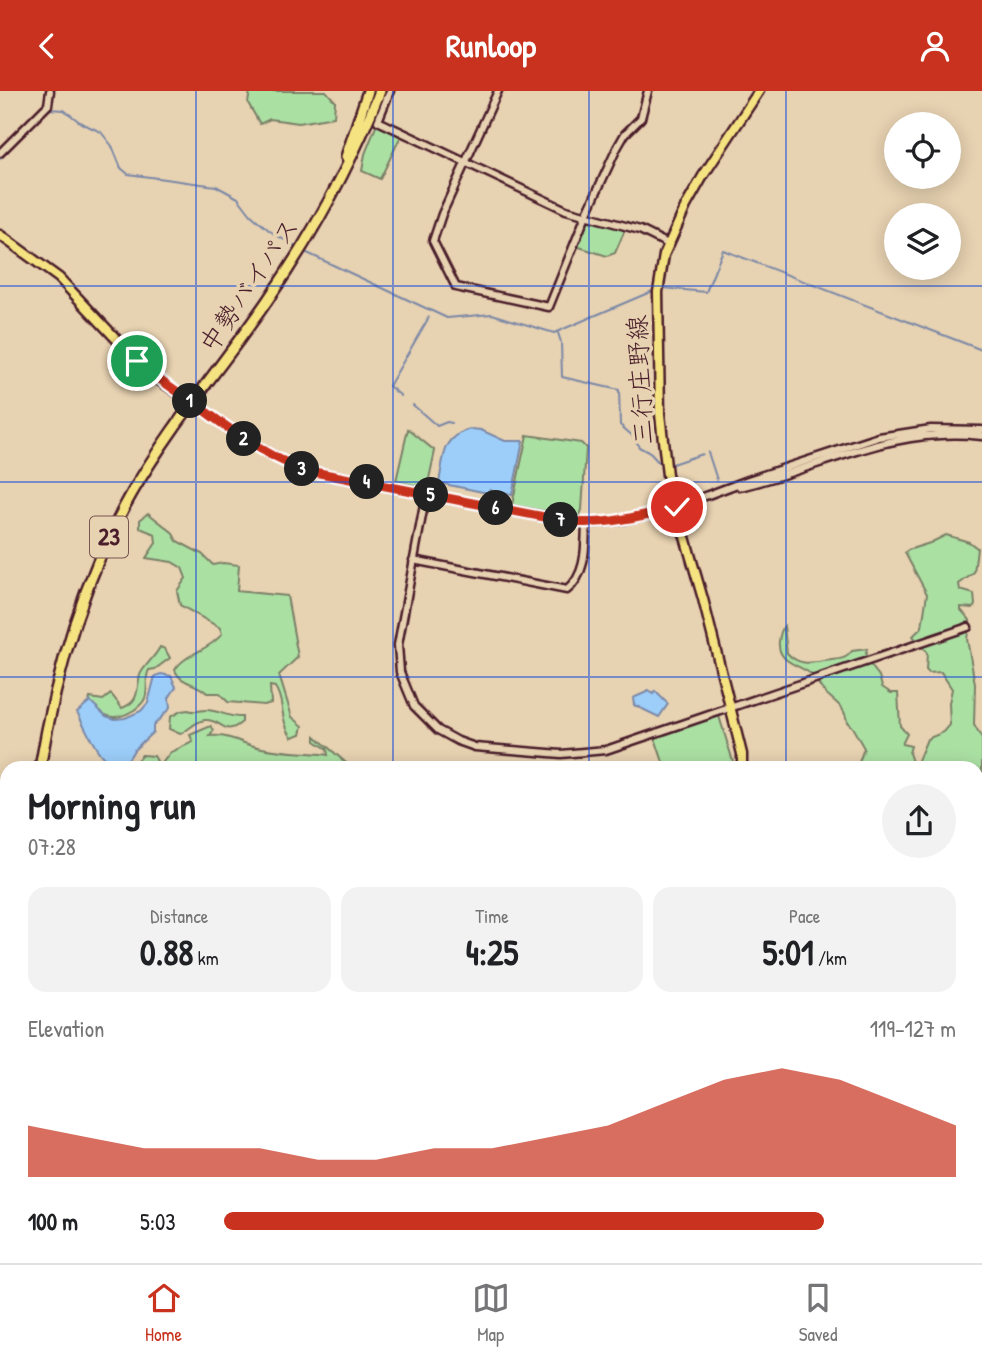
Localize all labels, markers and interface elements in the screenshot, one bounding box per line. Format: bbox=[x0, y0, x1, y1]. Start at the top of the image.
text: Runloop bbox=[446, 24, 536, 67]
icon: back bbox=[28, 27, 66, 65]
icon: person bbox=[916, 27, 954, 65]
map controls bbox=[884, 112, 961, 280]
button: locate bbox=[884, 112, 961, 189]
button: layers bbox=[884, 203, 961, 280]
street label: 中勢バイパス bbox=[191, 210, 307, 359]
street label: 三行庄野線 bbox=[619, 314, 660, 446]
pin bbox=[107, 331, 167, 391]
icon: arrive bbox=[118, 342, 156, 380]
pin: 1 bbox=[172, 383, 208, 419]
text: 1 bbox=[186, 387, 193, 413]
pin: 2 bbox=[226, 421, 262, 457]
text: 2 bbox=[239, 425, 248, 451]
pin: 3 bbox=[284, 451, 320, 487]
text: 3 bbox=[297, 455, 306, 481]
pin: 4 bbox=[350, 465, 384, 499]
text: 4 bbox=[363, 468, 370, 494]
pin: 5 bbox=[414, 477, 448, 513]
pin bbox=[647, 477, 707, 537]
text: 5 bbox=[426, 481, 435, 507]
icon: check bbox=[658, 488, 696, 526]
pin: 6 bbox=[478, 491, 514, 525]
text: 6 bbox=[492, 494, 499, 520]
pin: 7 bbox=[544, 503, 578, 537]
text: 7 bbox=[556, 506, 565, 532]
road number: 23 bbox=[90, 517, 128, 557]
text: Morning run bbox=[28, 779, 196, 831]
button: share bbox=[882, 784, 956, 858]
text: 07:28 bbox=[28, 831, 76, 862]
text: Distance bbox=[150, 903, 208, 929]
text: Time bbox=[475, 903, 509, 929]
text: Pace bbox=[789, 903, 820, 929]
text: 0.88 bbox=[140, 929, 193, 976]
text: 4:25 bbox=[466, 929, 518, 976]
text: 5:01 bbox=[762, 929, 814, 976]
text: km bbox=[193, 945, 219, 971]
text: /km bbox=[814, 945, 847, 971]
text: Elevation bbox=[28, 1013, 104, 1044]
text: 119–127 m bbox=[870, 1013, 956, 1044]
text: 100 m bbox=[28, 1206, 78, 1237]
text: 5:03 bbox=[140, 1206, 176, 1237]
tab: Home bbox=[145, 1279, 183, 1347]
tab: Map bbox=[472, 1279, 510, 1347]
tab: Saved bbox=[799, 1279, 837, 1347]

